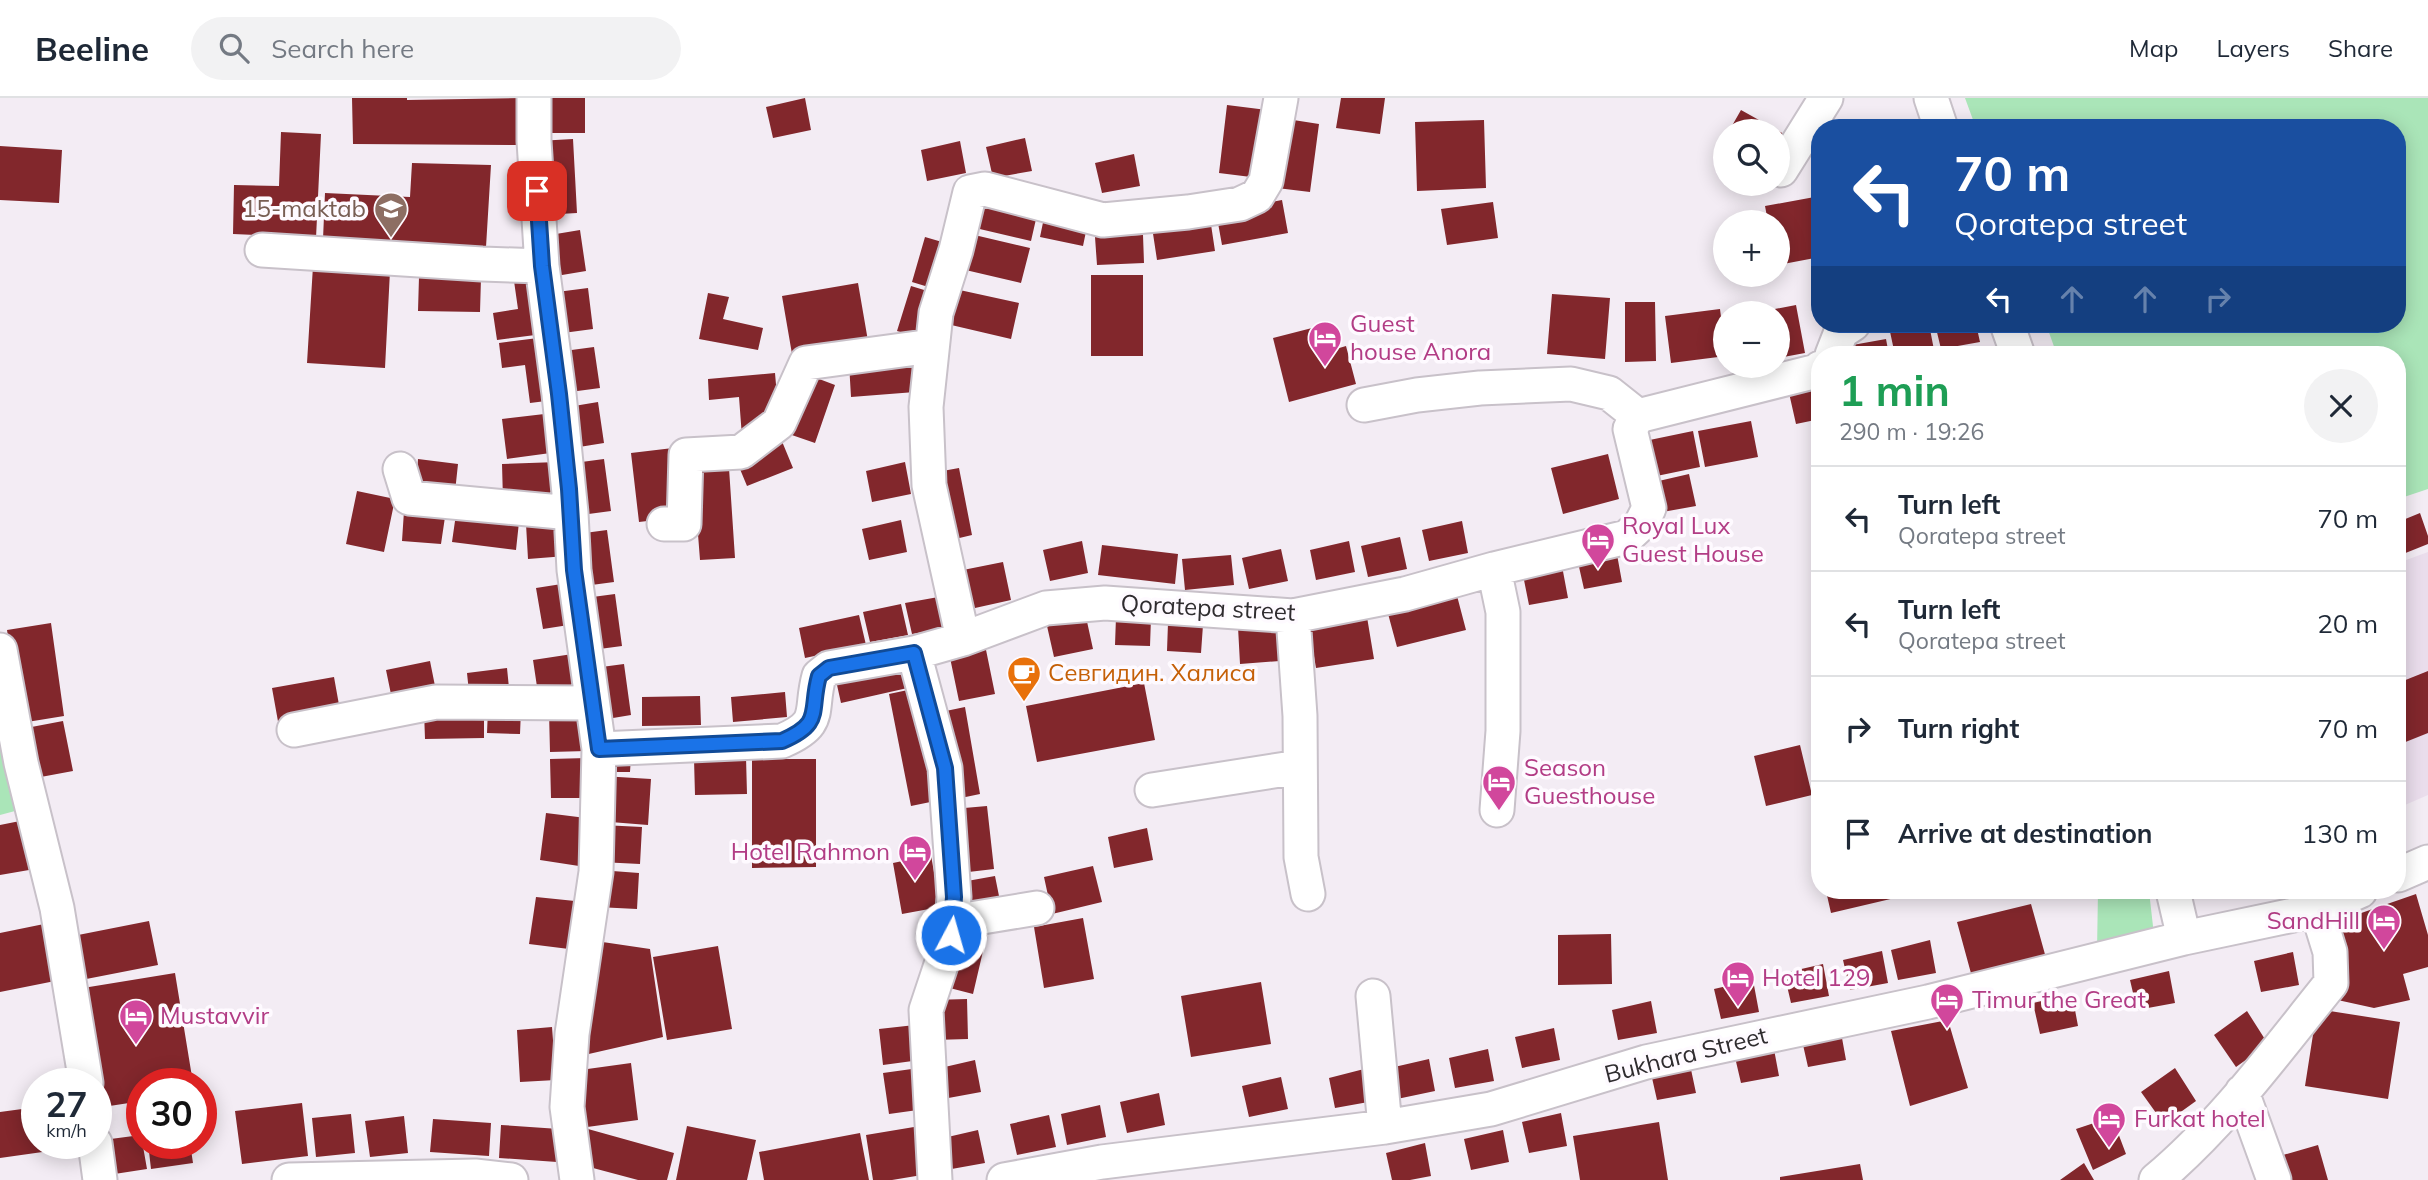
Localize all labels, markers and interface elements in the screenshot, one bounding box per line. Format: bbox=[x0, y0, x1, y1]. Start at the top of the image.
search box bbox=[191, 17, 681, 80]
text: Beeline bbox=[35, 28, 149, 69]
icon: search bbox=[215, 29, 253, 67]
text: Search here bbox=[271, 32, 414, 65]
text: Map bbox=[2129, 33, 2178, 63]
text: Layers bbox=[2216, 33, 2290, 63]
text: Share bbox=[2328, 33, 2393, 63]
map controls bbox=[1713, 119, 1790, 378]
button: search bbox=[1713, 119, 1790, 196]
text: 70 m bbox=[1954, 142, 2070, 203]
icon: left bbox=[1839, 147, 1930, 238]
pin bbox=[507, 161, 567, 221]
icon: arrive bbox=[518, 172, 556, 210]
school or university icon: 15-maktab bbox=[372, 190, 410, 239]
place label: 15-maktab bbox=[242, 193, 366, 223]
text: Qoratepa street bbox=[1954, 203, 2187, 243]
button: + bbox=[1713, 210, 1790, 287]
icon: left bbox=[1980, 280, 2018, 318]
icon: ahead bbox=[2053, 280, 2091, 318]
icon: ahead bbox=[2126, 280, 2164, 318]
icon: right bbox=[2199, 280, 2237, 318]
button: − bbox=[1713, 301, 1790, 378]
place label: Guest house Anora bbox=[1350, 308, 1491, 366]
hotel icon: Guest house Anora bbox=[1306, 319, 1344, 368]
text: 1 min bbox=[1839, 364, 1950, 417]
button: close bbox=[2304, 369, 2378, 443]
text: 290 m · 19:26 bbox=[1839, 417, 1984, 446]
text: Turn left bbox=[1898, 488, 2000, 521]
icon: left bbox=[1839, 500, 1877, 538]
text: 70 m bbox=[2317, 502, 2378, 535]
place label: Royal Lux Guest House bbox=[1622, 510, 1764, 568]
hotel icon: Royal Lux Guest House bbox=[1579, 521, 1617, 570]
text: Qoratepa street bbox=[1898, 521, 2066, 550]
street label: Qoratepa street bbox=[1120, 587, 1296, 627]
text: Turn left bbox=[1898, 593, 2000, 626]
icon: left bbox=[1839, 605, 1877, 643]
text: 20 m bbox=[2317, 607, 2378, 640]
text: Qoratepa street bbox=[1898, 626, 2066, 655]
cafe icon: Севгидин. Халиса bbox=[1005, 654, 1043, 703]
place label: Севгидин. Халиса bbox=[1048, 657, 1256, 687]
icon: right bbox=[1839, 710, 1877, 748]
text: Turn right bbox=[1898, 712, 2019, 745]
text: 70 m bbox=[2317, 712, 2378, 745]
place label: Season Guesthouse bbox=[1524, 752, 1655, 810]
hotel icon: Season Guesthouse bbox=[1480, 763, 1518, 812]
icon: arrive bbox=[1839, 815, 1877, 853]
text: Arrive at destination bbox=[1898, 817, 2153, 850]
text: 130 m bbox=[2302, 817, 2378, 850]
hotel icon: Hotel Rahmon bbox=[896, 833, 934, 882]
place label: Hotel Rahmon bbox=[731, 836, 890, 866]
position arrow bbox=[914, 898, 988, 972]
hotel icon: SandHill bbox=[2365, 902, 2403, 951]
place label: SandHill bbox=[2267, 905, 2360, 935]
hotel icon: Hotel 129 bbox=[1719, 959, 1757, 1008]
place label: Hotel 129 bbox=[1762, 962, 1870, 992]
hotel icon: Timur the Great bbox=[1928, 981, 1966, 1030]
place label: Timur the Great bbox=[1972, 984, 2146, 1014]
hotel icon: Mustavvir bbox=[117, 997, 155, 1046]
place label: Mustavvir bbox=[160, 1000, 269, 1030]
street label: Bukhara Street bbox=[1601, 1019, 1770, 1089]
speed limit sign: 30 bbox=[126, 1068, 217, 1159]
text: 27 bbox=[45, 1082, 88, 1126]
hotel icon: Furkat hotel bbox=[2090, 1100, 2128, 1149]
place label: Furkat hotel bbox=[2134, 1103, 2266, 1133]
text: km/h bbox=[46, 1119, 87, 1142]

